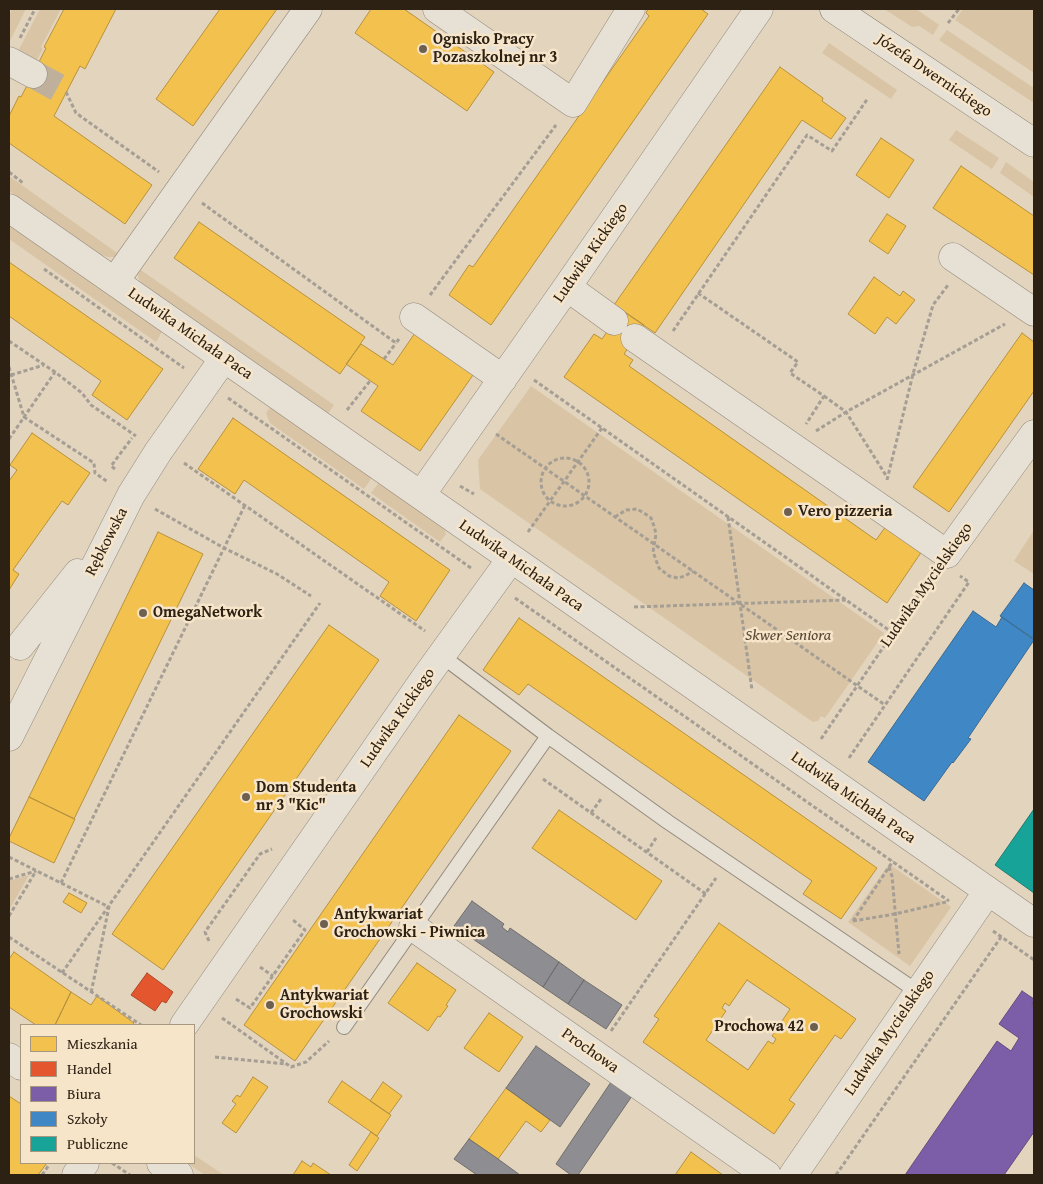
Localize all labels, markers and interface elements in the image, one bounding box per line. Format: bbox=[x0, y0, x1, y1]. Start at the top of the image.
place label: Ognisko Pracy Pozaszkolnej nr 3 bbox=[433, 30, 558, 68]
street label: Józefa Dwernickiego bbox=[873, 30, 995, 122]
marker: Ognisko Pracy Pozaszkolnej nr 3 bbox=[417, 43, 429, 55]
street label: Ludwika Kickiego bbox=[550, 200, 632, 306]
street label: Ludwika Michała Paca bbox=[124, 284, 256, 384]
place label: Vero pizzeria bbox=[798, 502, 892, 522]
street label: Rębkowska bbox=[82, 505, 132, 579]
marker: Vero pizzeria bbox=[782, 506, 794, 518]
street label: Ludwika Michała Paca bbox=[455, 516, 587, 616]
street label: Ludwika Mycielskiego bbox=[877, 519, 977, 651]
place label: OmegaNetwork bbox=[153, 603, 262, 623]
marker: OmegaNetwork bbox=[137, 607, 149, 619]
park label: Skwer Seniora bbox=[745, 626, 831, 646]
street label: Ludwika Kickiego bbox=[357, 665, 439, 771]
street label: Ludwika Michała Paca bbox=[787, 748, 919, 848]
place label: Dom Studenta nr 3 "Kic" bbox=[256, 778, 357, 816]
marker: Dom Studenta nr 3 "Kic" bbox=[240, 791, 252, 803]
place label: Antykwariat Grochowski - Piwnica bbox=[334, 905, 485, 943]
marker: Antykwariat Grochowski - Piwnica bbox=[318, 918, 330, 930]
street label: Ludwika Mycielskiego bbox=[841, 967, 939, 1099]
place label: Antykwariat Grochowski bbox=[280, 986, 369, 1024]
marker: Antykwariat Grochowski bbox=[264, 999, 276, 1011]
place label: Prochowa 42 bbox=[715, 1017, 804, 1037]
marker: Prochowa 42 bbox=[808, 1021, 820, 1033]
legend bbox=[20, 1024, 195, 1164]
street label: Prochowa bbox=[558, 1024, 622, 1078]
text: Mieszkania bbox=[67, 1033, 138, 1054]
text: Handel bbox=[67, 1058, 112, 1079]
text: Biura bbox=[67, 1083, 101, 1104]
text: Szkoły bbox=[67, 1108, 108, 1129]
text: Publiczne bbox=[67, 1133, 128, 1154]

